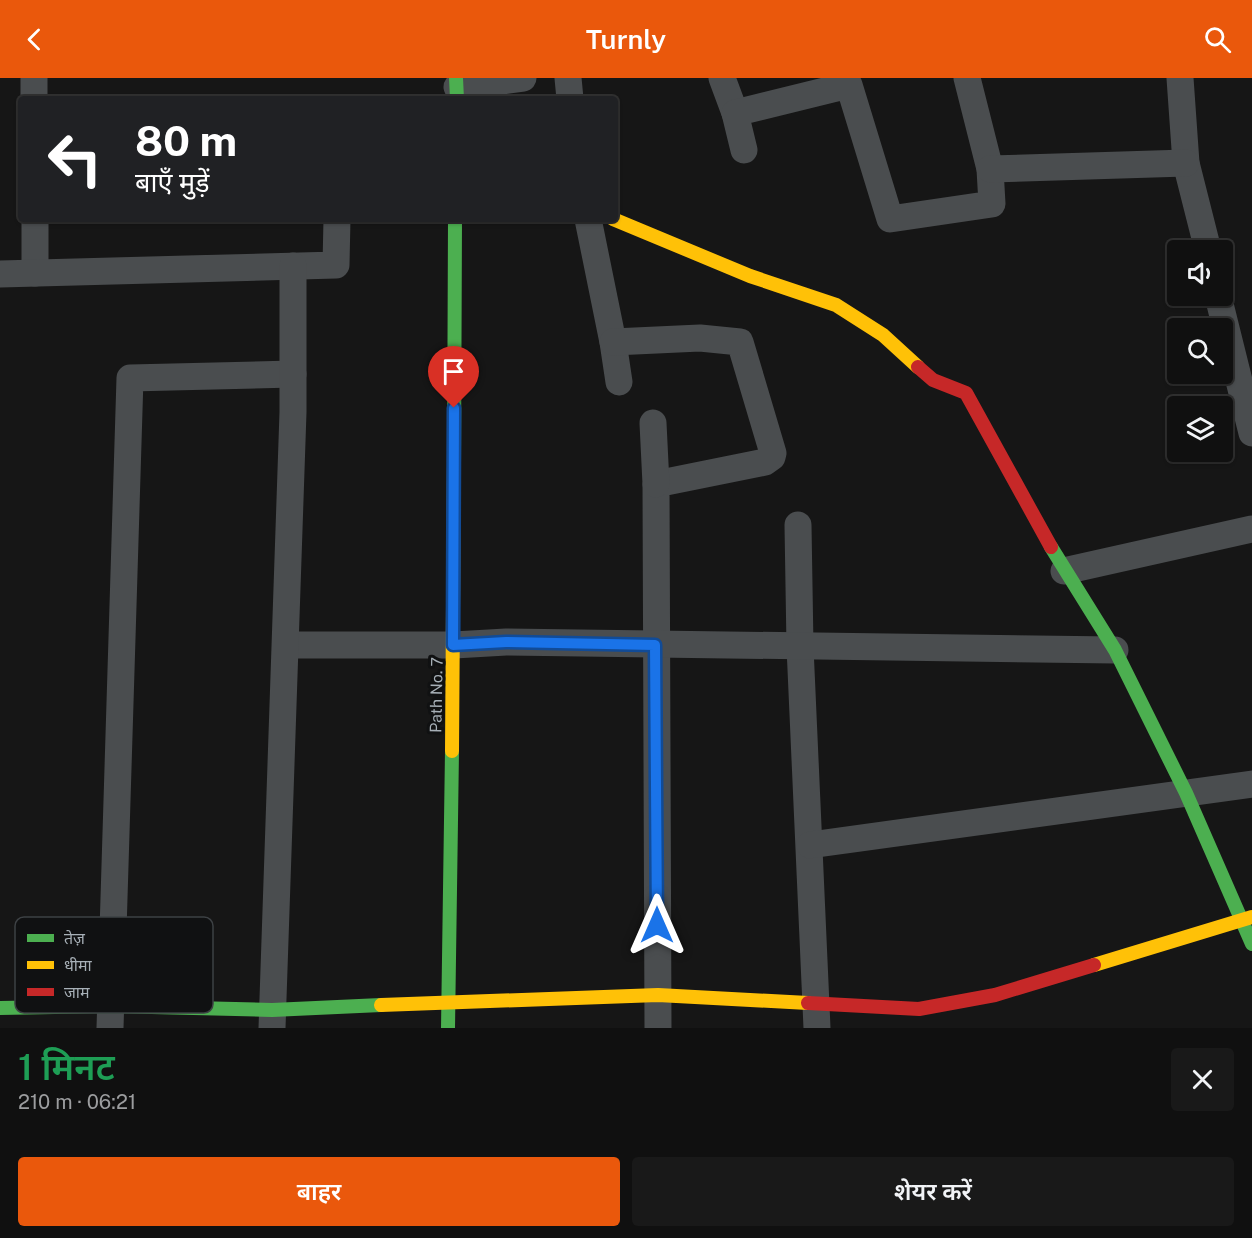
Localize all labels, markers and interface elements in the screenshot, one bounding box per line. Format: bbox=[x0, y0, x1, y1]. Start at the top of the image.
icon: back bbox=[18, 23, 51, 56]
text: Turnly bbox=[586, 23, 666, 55]
icon: search bbox=[1201, 23, 1234, 56]
text: 80 m bbox=[135, 116, 237, 165]
icon: left bbox=[36, 120, 114, 198]
text: बाएँ मुड़ें bbox=[135, 166, 210, 198]
map controls bbox=[1167, 240, 1233, 462]
button: sound bbox=[1167, 240, 1233, 306]
button: search bbox=[1167, 318, 1233, 384]
pin bbox=[428, 346, 479, 408]
icon: arrive bbox=[437, 355, 470, 388]
button: layers bbox=[1167, 396, 1233, 462]
street label: Path No. 7 bbox=[426, 657, 447, 733]
position arrow bbox=[625, 893, 689, 957]
legend bbox=[15, 917, 213, 1013]
text: तेज़ bbox=[64, 929, 86, 948]
text: धीमा bbox=[64, 956, 93, 975]
text: जाम bbox=[64, 983, 90, 1002]
text: 1 मिनट bbox=[18, 1046, 115, 1088]
button: close bbox=[1171, 1048, 1234, 1111]
text: 210 m · 06:21 bbox=[18, 1090, 136, 1114]
button: बाहर bbox=[18, 1157, 620, 1226]
button: शेयर करें bbox=[632, 1157, 1234, 1226]

